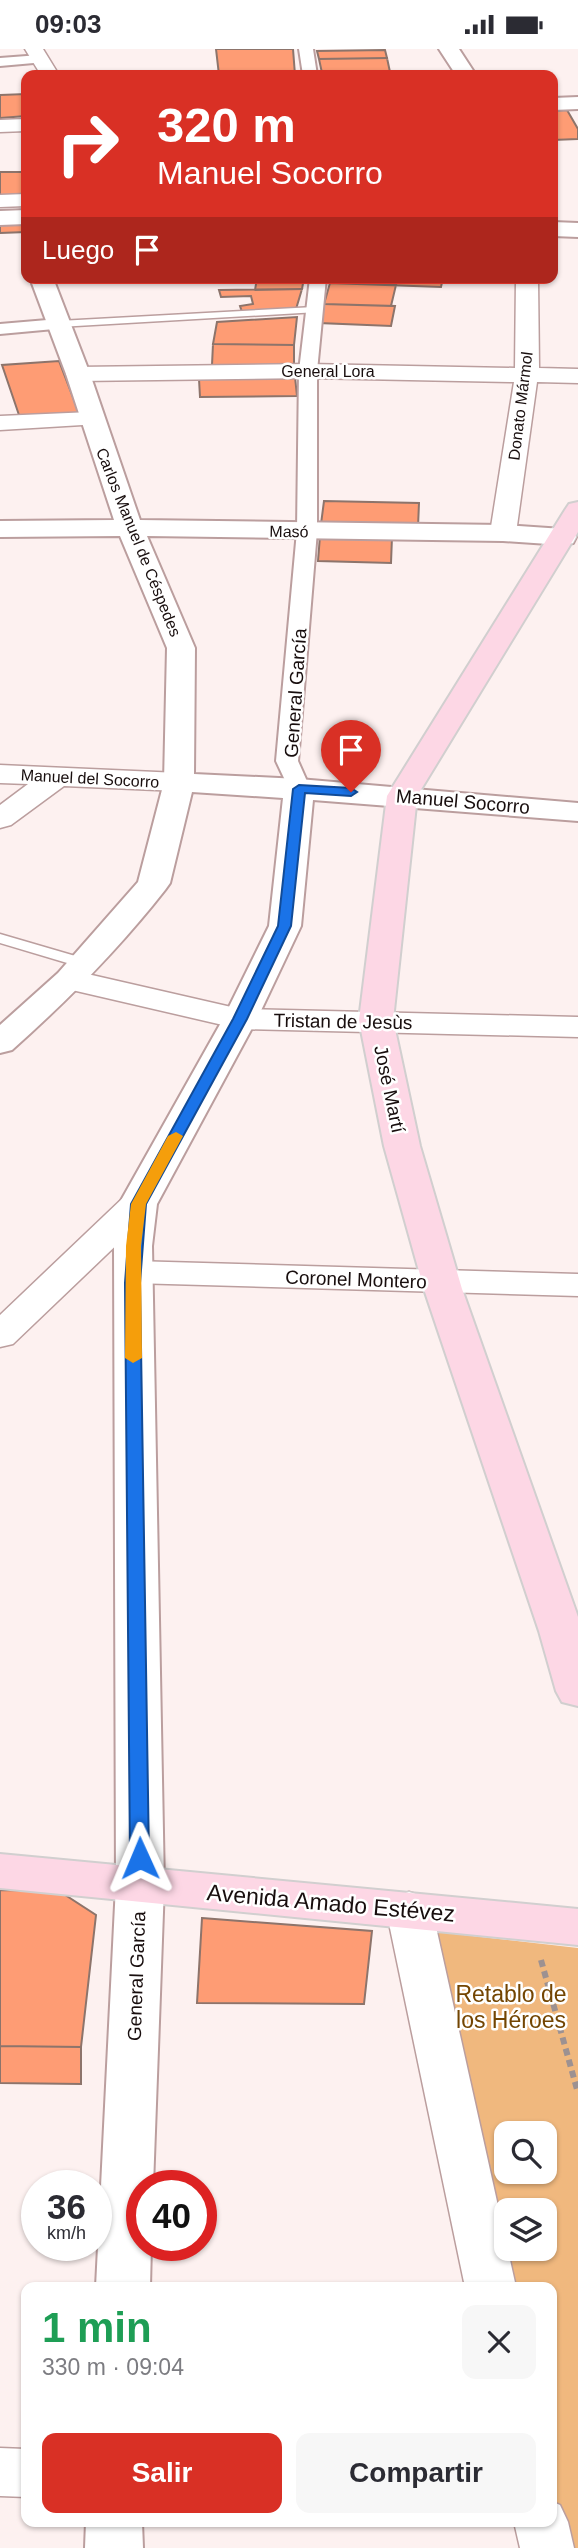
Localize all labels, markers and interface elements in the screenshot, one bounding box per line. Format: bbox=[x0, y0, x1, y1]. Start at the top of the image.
text: 09:03 bbox=[35, 9, 102, 39]
icon: right bbox=[42, 98, 133, 189]
text: 320 m bbox=[157, 98, 296, 152]
text: Manuel Socorro bbox=[157, 155, 383, 191]
icon: arrive bbox=[128, 231, 166, 269]
text: Luego bbox=[42, 235, 114, 265]
street label: Donato Mármol bbox=[505, 351, 536, 461]
street label: General Lora bbox=[281, 363, 375, 380]
street label: Carlos Manuel de Céspedes bbox=[93, 445, 184, 639]
street label: Masó bbox=[269, 523, 309, 540]
street label: General García bbox=[280, 627, 311, 759]
pin bbox=[321, 720, 381, 792]
icon: arrive bbox=[332, 731, 370, 769]
street label: Manuel del Socorro bbox=[20, 766, 160, 791]
street label: Manuel Socorro bbox=[395, 785, 531, 818]
street label: Tristan de Jesùs bbox=[273, 1010, 413, 1033]
street label: José Martí bbox=[370, 1044, 409, 1135]
street label: Coronel Montero bbox=[285, 1267, 427, 1292]
position arrow bbox=[103, 1821, 177, 1895]
street label: Avenida Amado Estévez bbox=[206, 1879, 456, 1927]
street label: General García bbox=[124, 1910, 149, 2041]
park label: Retablo de los Héroes bbox=[455, 1981, 567, 2033]
map controls bbox=[494, 2121, 557, 2261]
button: search bbox=[494, 2121, 557, 2184]
speed limit sign: 40 bbox=[126, 2170, 217, 2261]
text: 36 bbox=[47, 2187, 86, 2226]
button: layers bbox=[494, 2198, 557, 2261]
text: km/h bbox=[47, 2223, 86, 2243]
text: 1 min bbox=[42, 2304, 152, 2351]
button: close bbox=[462, 2305, 536, 2379]
text: 330 m · 09:04 bbox=[42, 2354, 184, 2380]
button: Salir bbox=[42, 2433, 282, 2513]
button: Compartir bbox=[296, 2433, 536, 2513]

